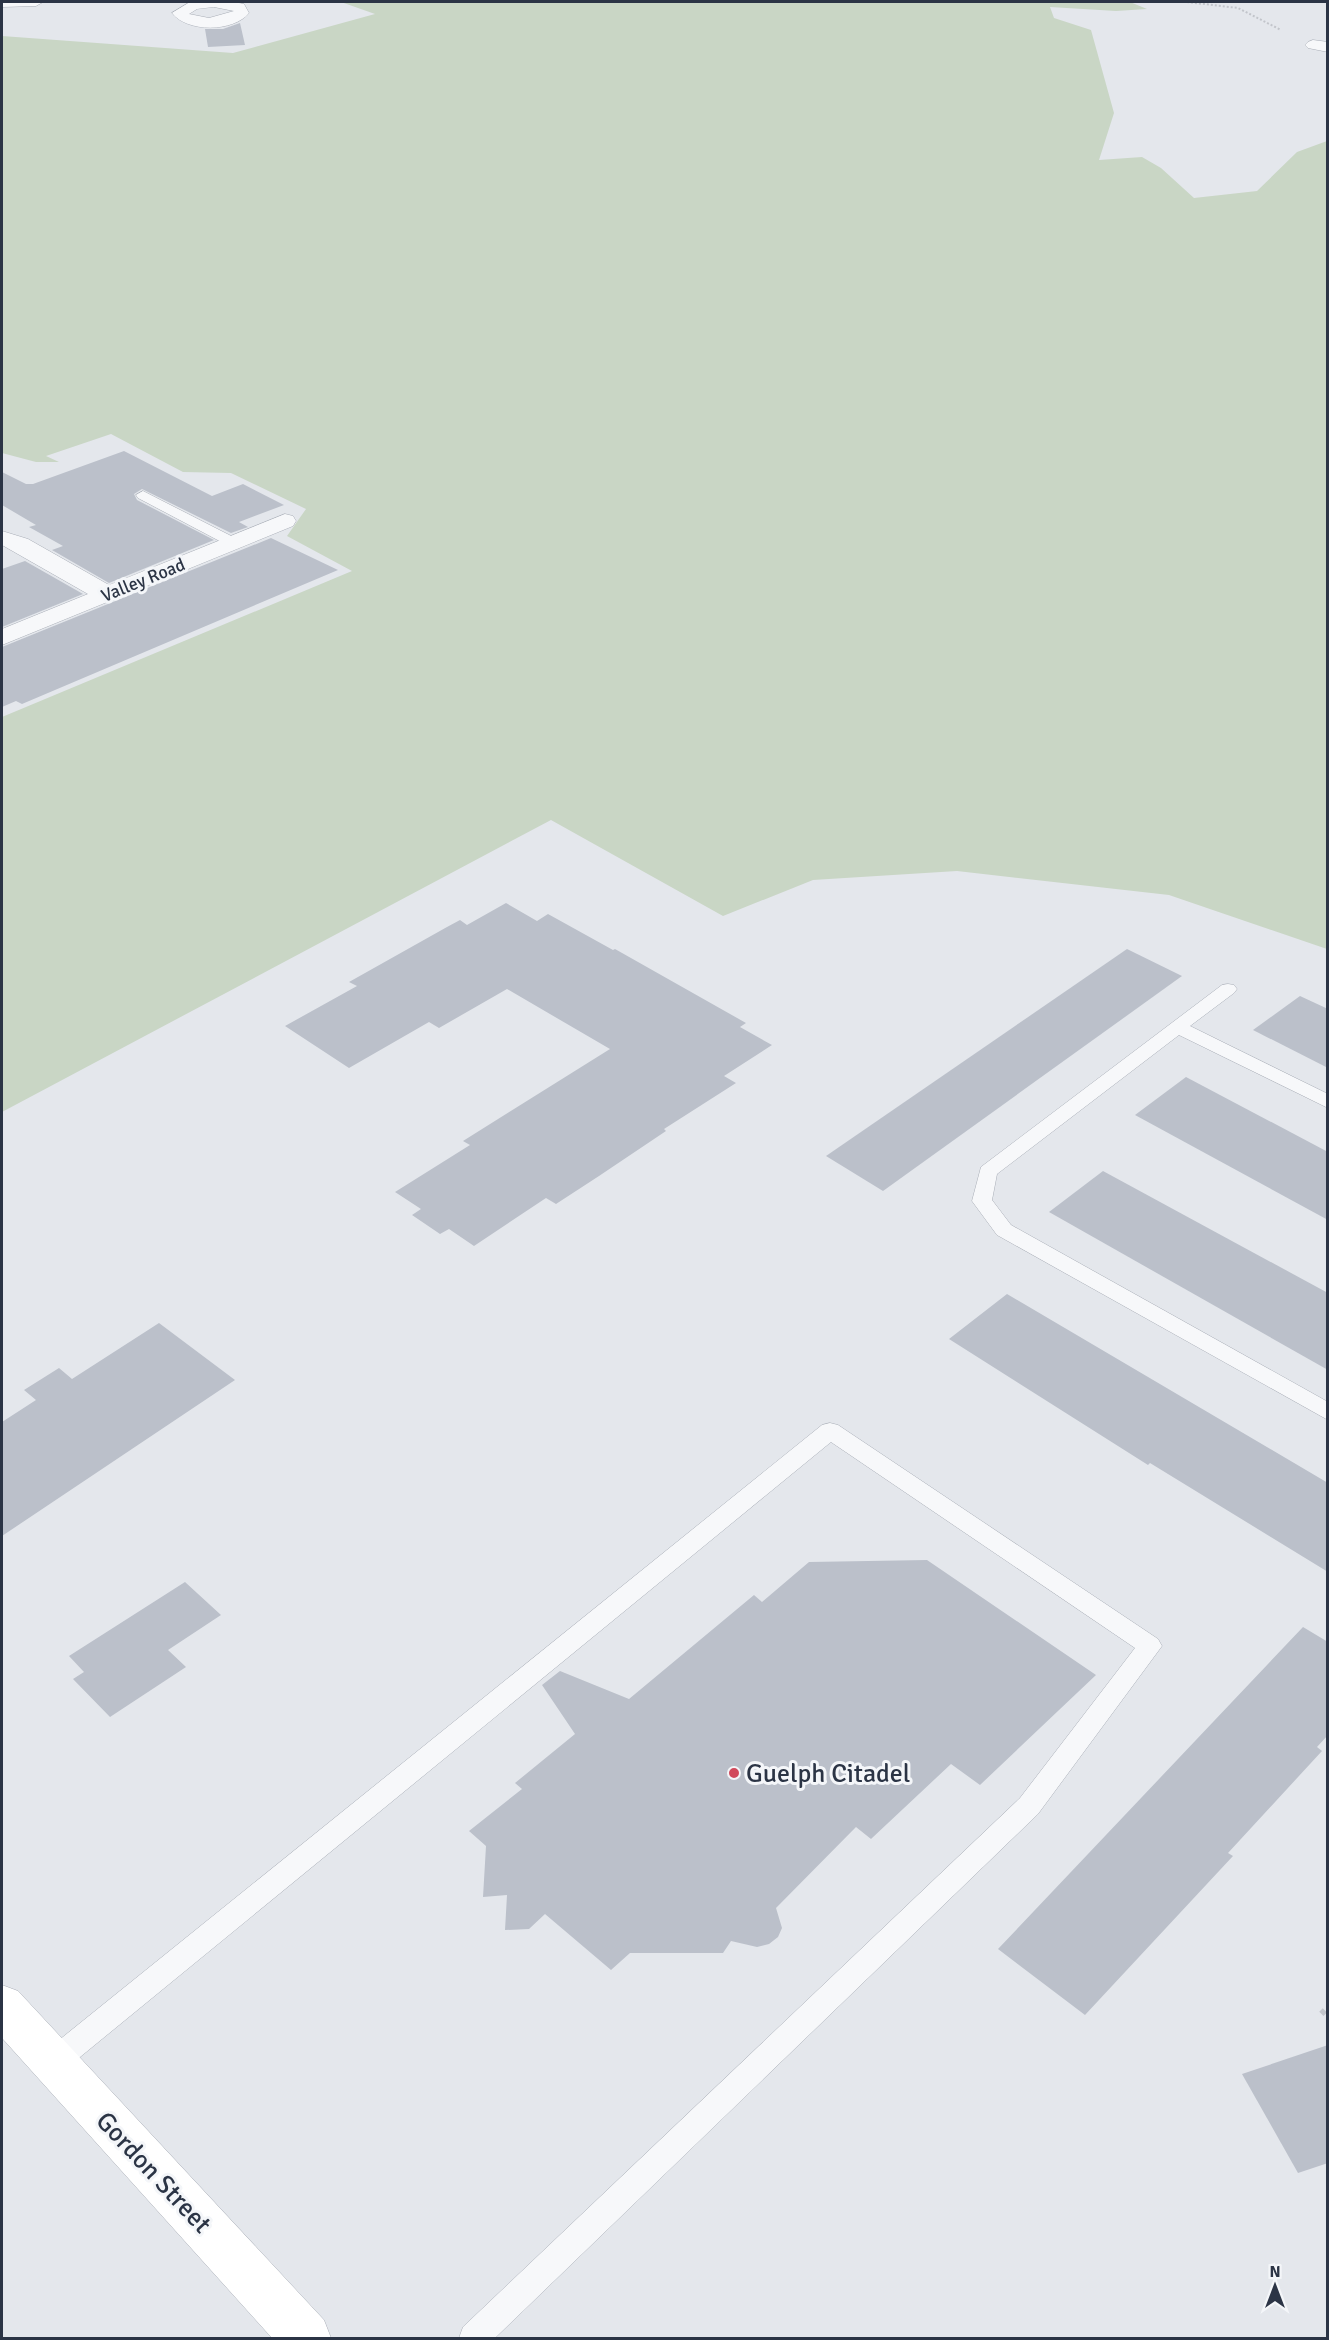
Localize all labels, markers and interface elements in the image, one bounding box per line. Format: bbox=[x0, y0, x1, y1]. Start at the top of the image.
street label: Valley Road bbox=[98, 553, 188, 607]
place label: Guelph Citadel bbox=[746, 1758, 910, 1790]
marker: Guelph Citadel bbox=[727, 1766, 741, 1780]
street label: Gordon Street bbox=[89, 2105, 218, 2240]
north arrow bbox=[1245, 2256, 1305, 2316]
text: N bbox=[1269, 2262, 1281, 2282]

